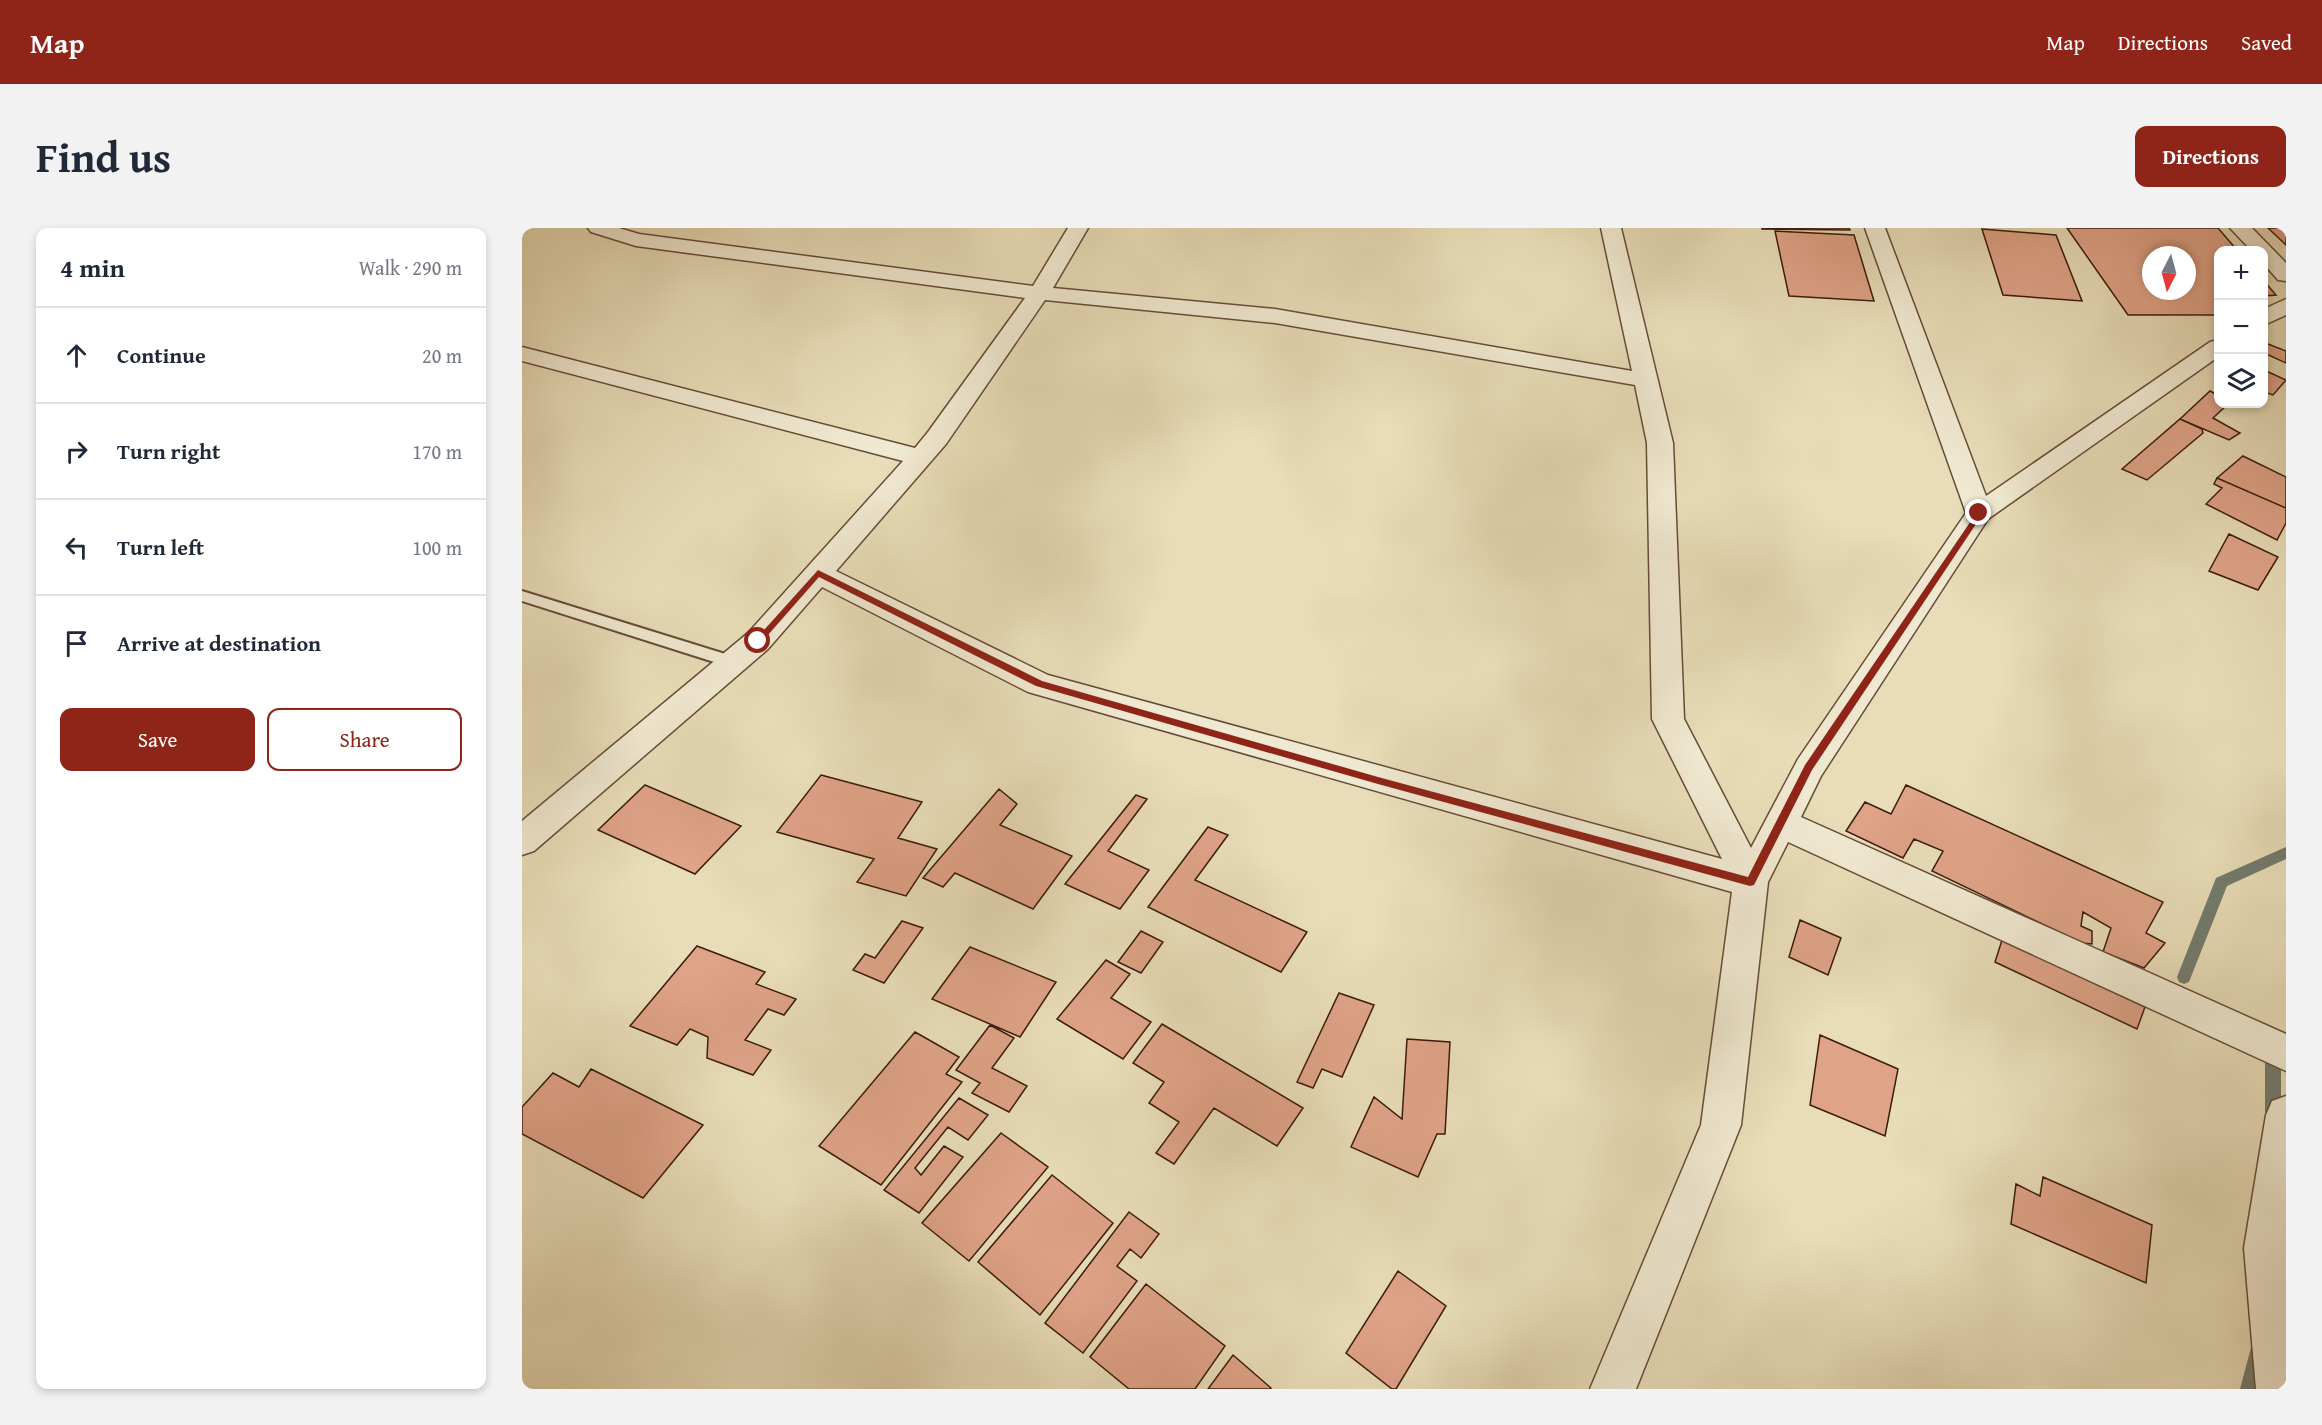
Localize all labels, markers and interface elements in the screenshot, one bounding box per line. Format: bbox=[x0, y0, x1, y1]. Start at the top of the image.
text: Map bbox=[30, 22, 84, 63]
text: Map bbox=[2046, 27, 2085, 58]
text: Directions bbox=[2118, 27, 2208, 58]
text: Saved bbox=[2241, 27, 2292, 58]
text: Find us bbox=[36, 126, 171, 187]
button: Directions bbox=[2135, 126, 2286, 187]
north arrow bbox=[2142, 246, 2196, 300]
map controls bbox=[2214, 246, 2268, 408]
button: + bbox=[2214, 246, 2268, 300]
text: 4 min bbox=[60, 248, 125, 287]
text: Walk · 290 m bbox=[359, 253, 462, 282]
button: − bbox=[2214, 300, 2268, 354]
icon: ahead bbox=[60, 339, 93, 372]
text: Continue bbox=[117, 339, 206, 371]
text: 20 m bbox=[422, 341, 462, 370]
button: layers bbox=[2214, 354, 2268, 408]
icon: right bbox=[60, 435, 93, 468]
text: Turn right bbox=[117, 435, 220, 467]
text: 170 m bbox=[412, 437, 462, 466]
route end bbox=[1965, 499, 1991, 525]
icon: left bbox=[60, 531, 93, 564]
text: Turn left bbox=[117, 531, 204, 563]
text: 100 m bbox=[412, 533, 462, 562]
icon: arrive bbox=[60, 627, 93, 660]
text: Arrive at destination bbox=[117, 627, 321, 659]
route start bbox=[744, 627, 770, 653]
button: Save bbox=[60, 708, 255, 771]
button: Share bbox=[267, 708, 462, 771]

